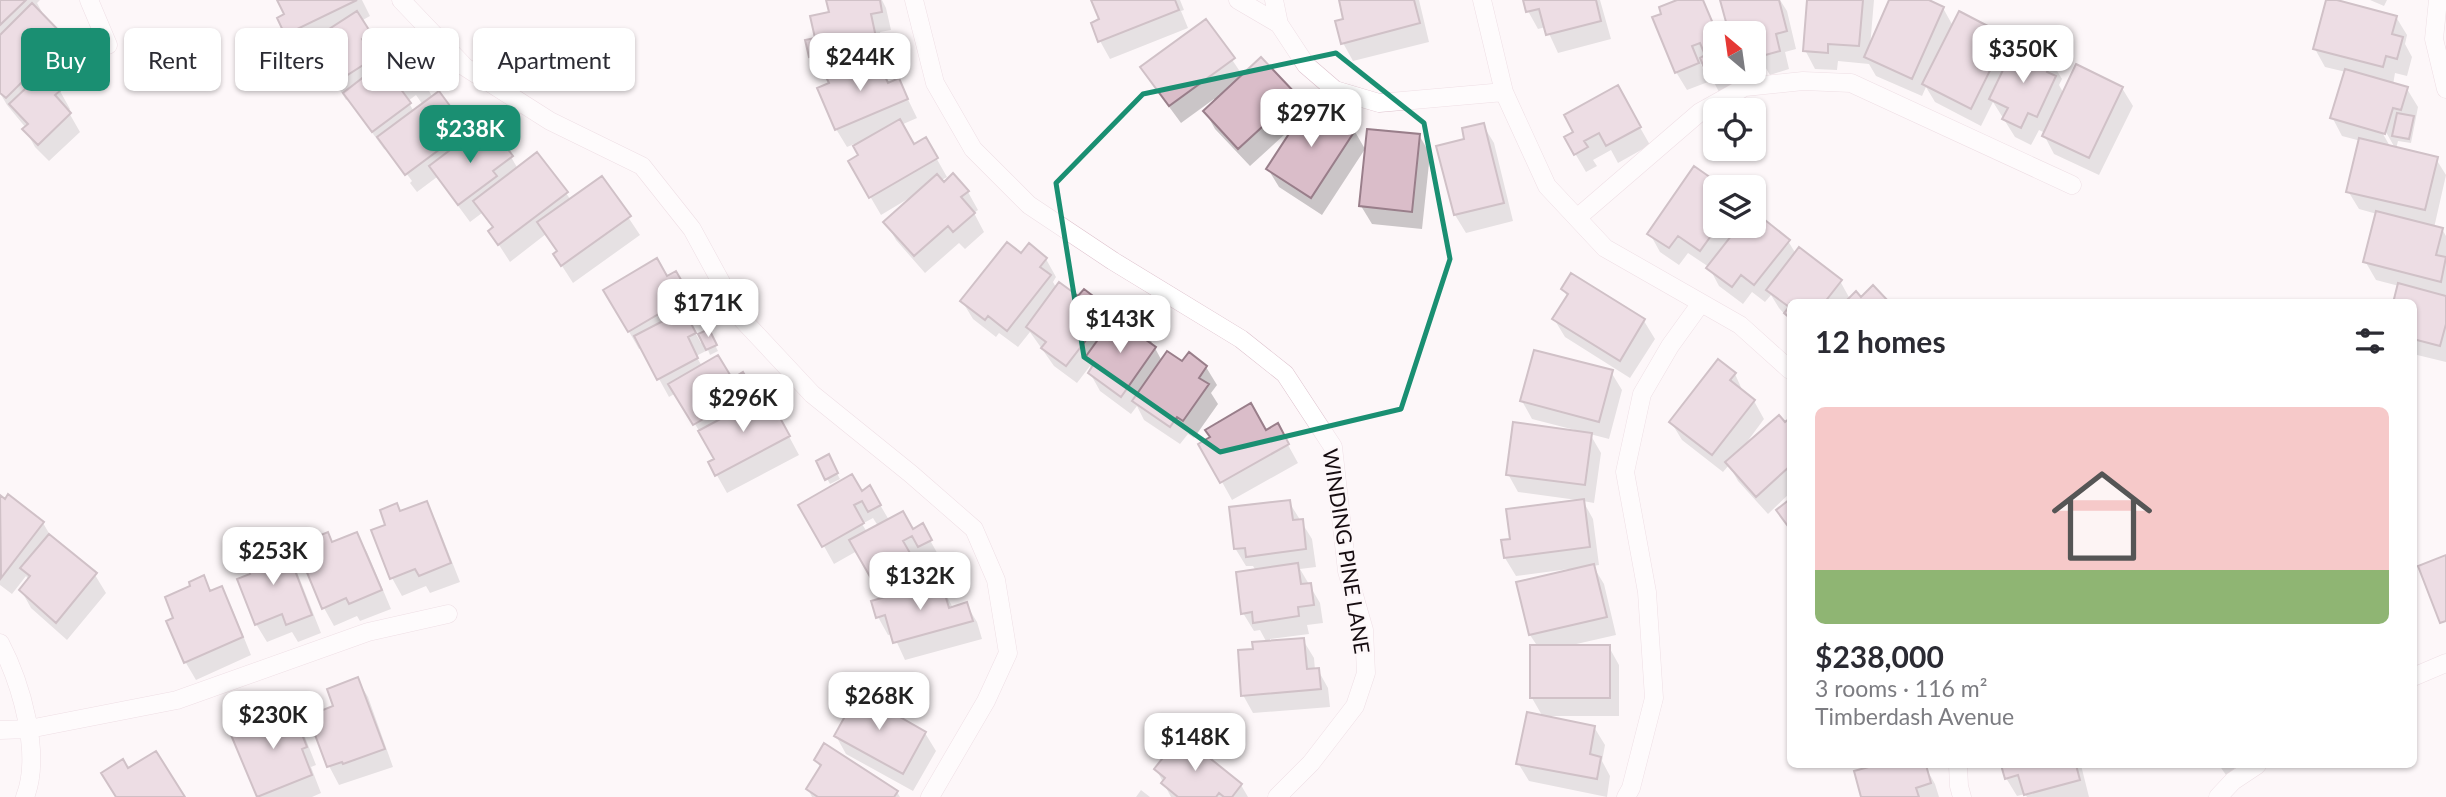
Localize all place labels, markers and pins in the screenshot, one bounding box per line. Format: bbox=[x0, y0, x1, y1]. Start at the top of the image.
pin: $350K bbox=[1974, 25, 2072, 85]
pin: $244K bbox=[811, 34, 909, 93]
pin: $297K bbox=[1262, 90, 1360, 149]
pin: $238K bbox=[421, 106, 519, 165]
pin: $171K bbox=[659, 280, 757, 339]
pin: $143K bbox=[1071, 296, 1169, 355]
pin: $296K bbox=[694, 374, 792, 434]
pin: $253K bbox=[224, 528, 322, 587]
pin: $132K bbox=[871, 552, 969, 612]
pin: $268K bbox=[830, 672, 928, 732]
pin: $230K bbox=[224, 692, 322, 751]
pin: $148K bbox=[1146, 714, 1244, 773]

